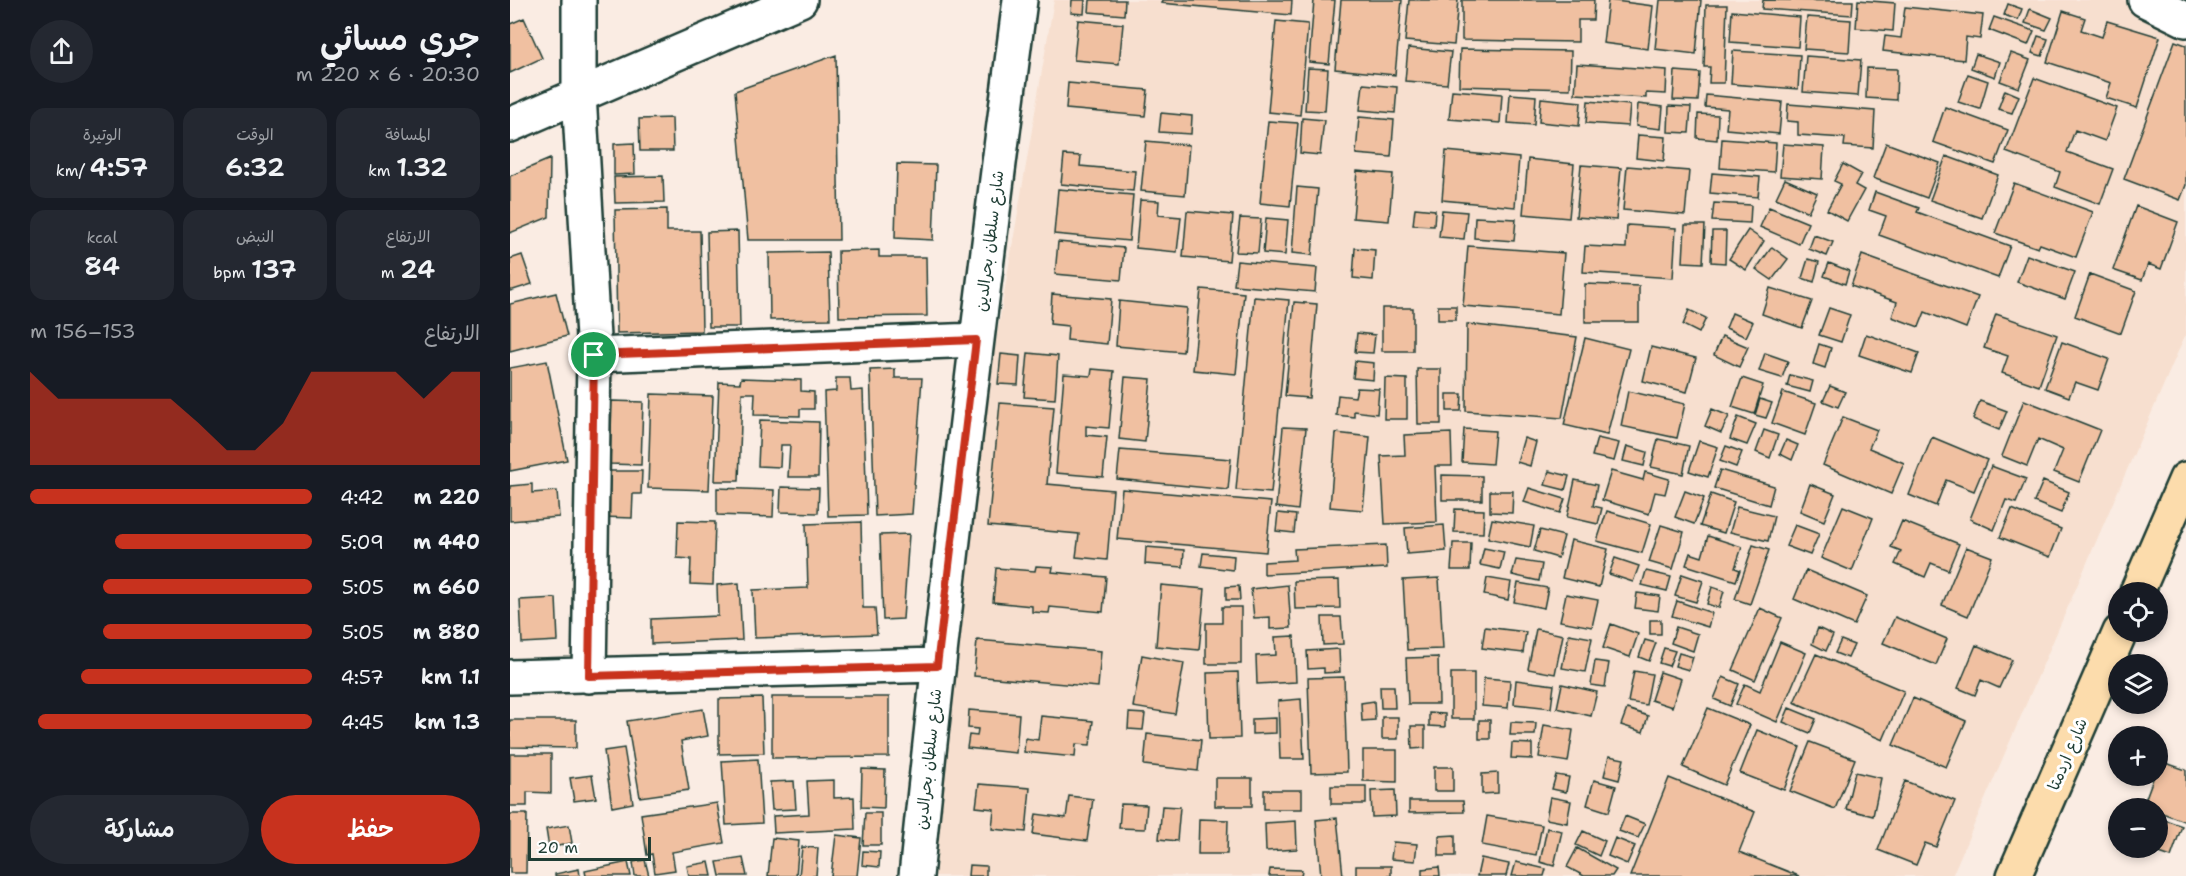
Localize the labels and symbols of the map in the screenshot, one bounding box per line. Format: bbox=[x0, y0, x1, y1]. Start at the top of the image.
street label: شارع سلطان بحرالدين bbox=[970, 169, 1010, 313]
pin bbox=[568, 329, 619, 380]
street label: شارع سلطان بحرالدين bbox=[911, 687, 947, 831]
street label: شارع اردمتا bbox=[2043, 715, 2093, 794]
scale bar bbox=[528, 834, 651, 862]

